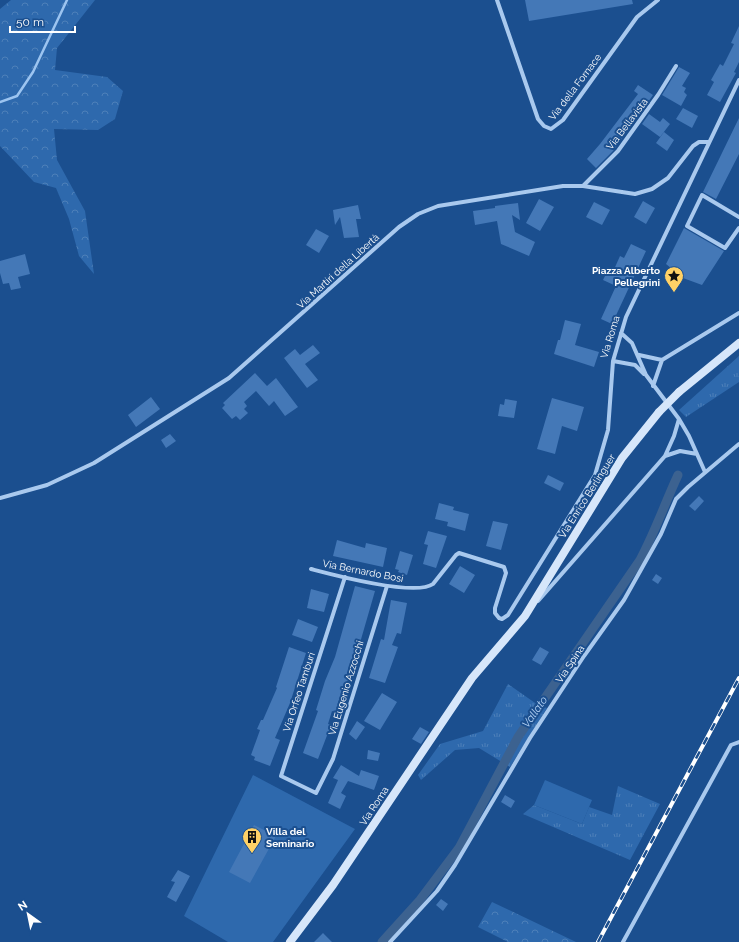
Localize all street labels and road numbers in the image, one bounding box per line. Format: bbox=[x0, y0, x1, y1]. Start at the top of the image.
street label: Via della Fornace bbox=[546, 52, 604, 122]
street label: Via Bellavista bbox=[604, 96, 650, 152]
street label: Via Martiri della Libertà bbox=[295, 231, 381, 311]
street label: Via Roma bbox=[598, 314, 622, 360]
street label: Via Enrico Berlinguer bbox=[557, 452, 618, 540]
street label: Via Bernardo Bosi bbox=[322, 558, 404, 584]
street label: Via Eugenio Azzocchi bbox=[326, 639, 366, 737]
street label: Via Spina bbox=[554, 643, 586, 685]
street label: Via Orfeo Tamburi bbox=[281, 651, 317, 733]
street label: Via Roma bbox=[357, 785, 391, 827]

